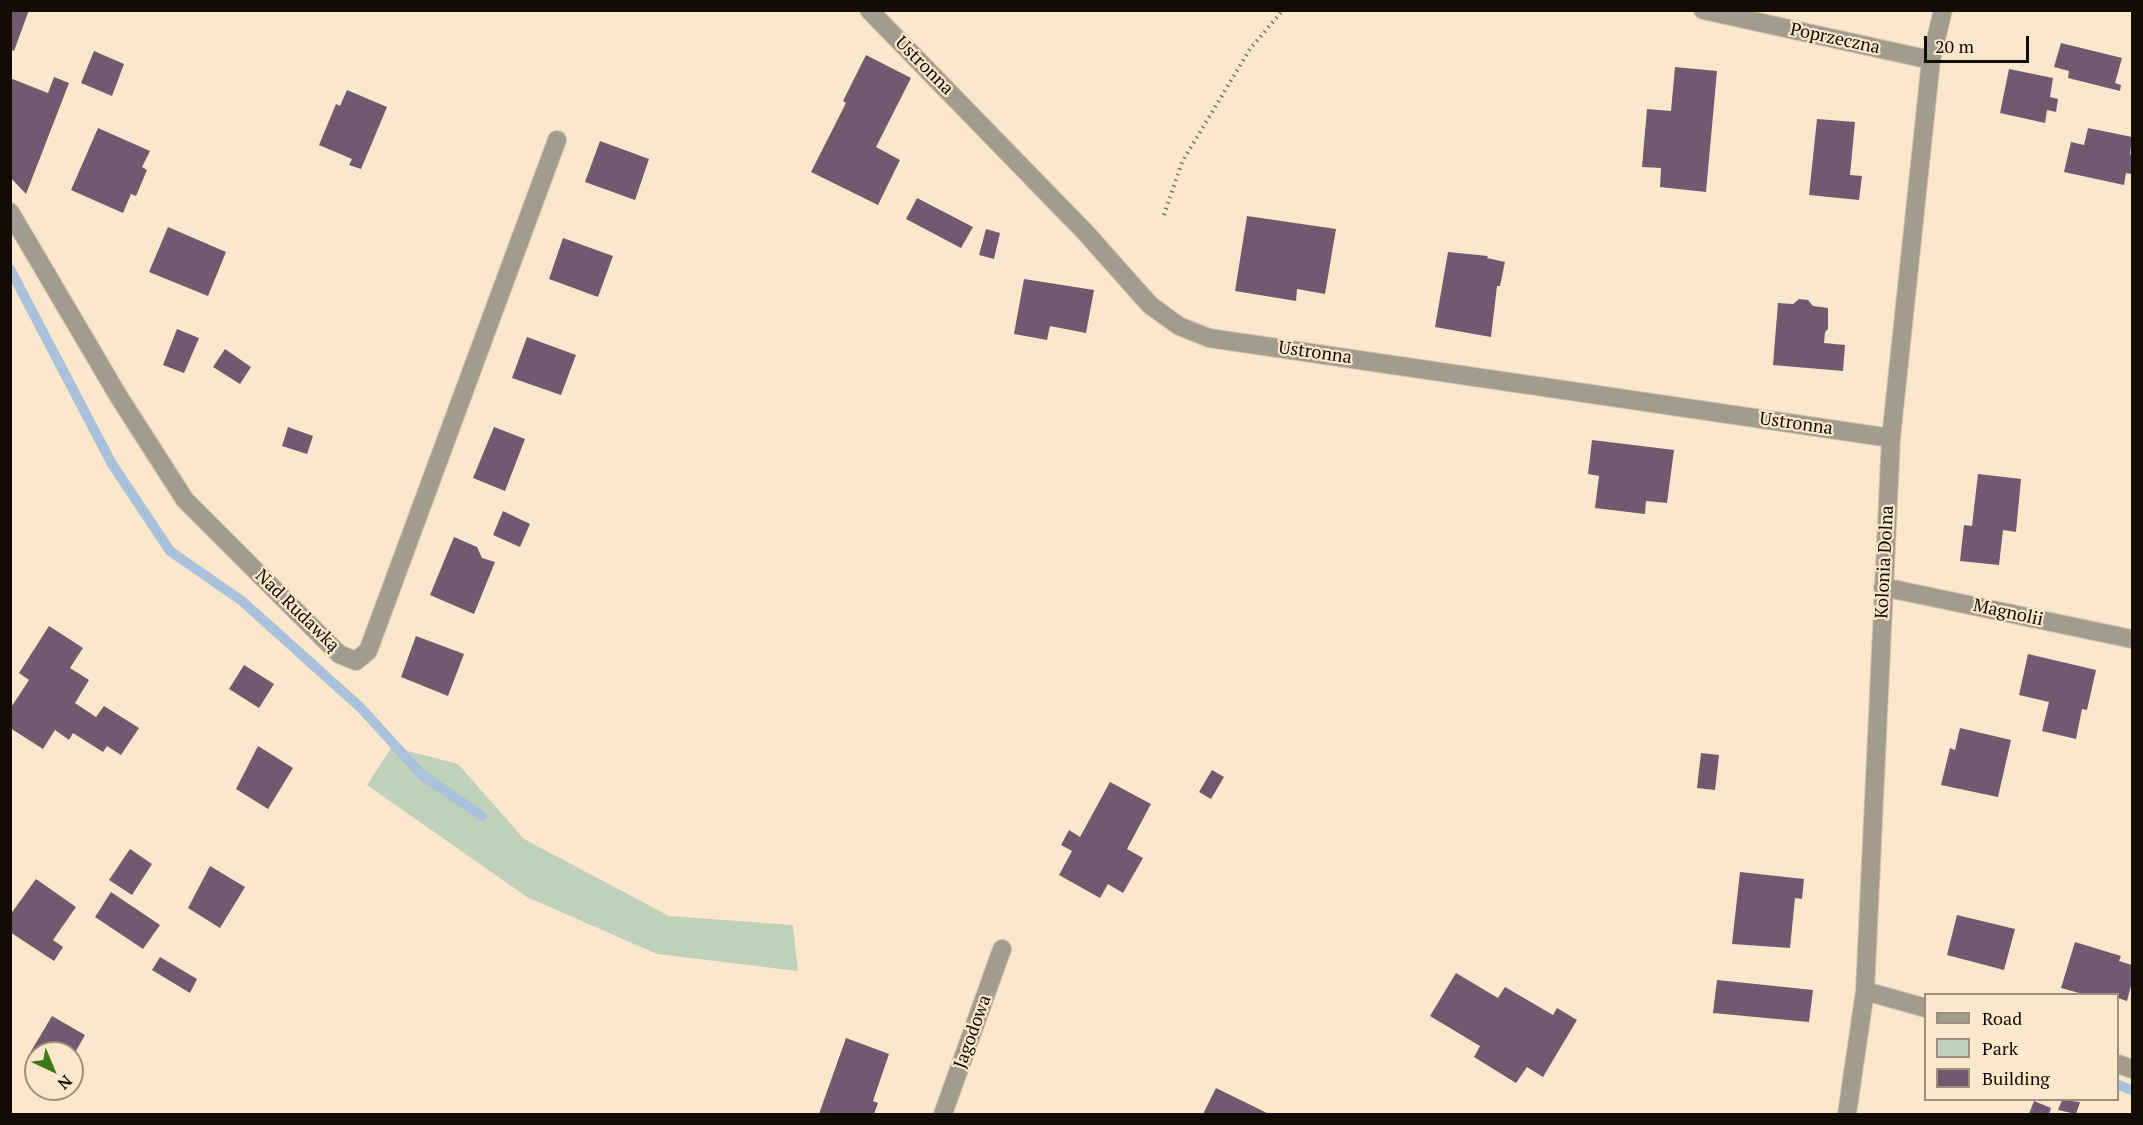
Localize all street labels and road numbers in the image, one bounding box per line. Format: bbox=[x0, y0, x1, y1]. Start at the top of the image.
street label: Poprzeczna bbox=[1788, 19, 1882, 59]
street label: Ustronna bbox=[890, 32, 958, 100]
street label: Ustronna bbox=[1277, 337, 1353, 369]
street label: Ustronna bbox=[1758, 408, 1834, 440]
street label: Kolonia Dolna bbox=[1871, 505, 1899, 619]
street label: Nad Rudawką bbox=[250, 565, 344, 657]
street label: Magnolii bbox=[1971, 595, 2045, 631]
street label: Jagodowa bbox=[950, 992, 996, 1072]

